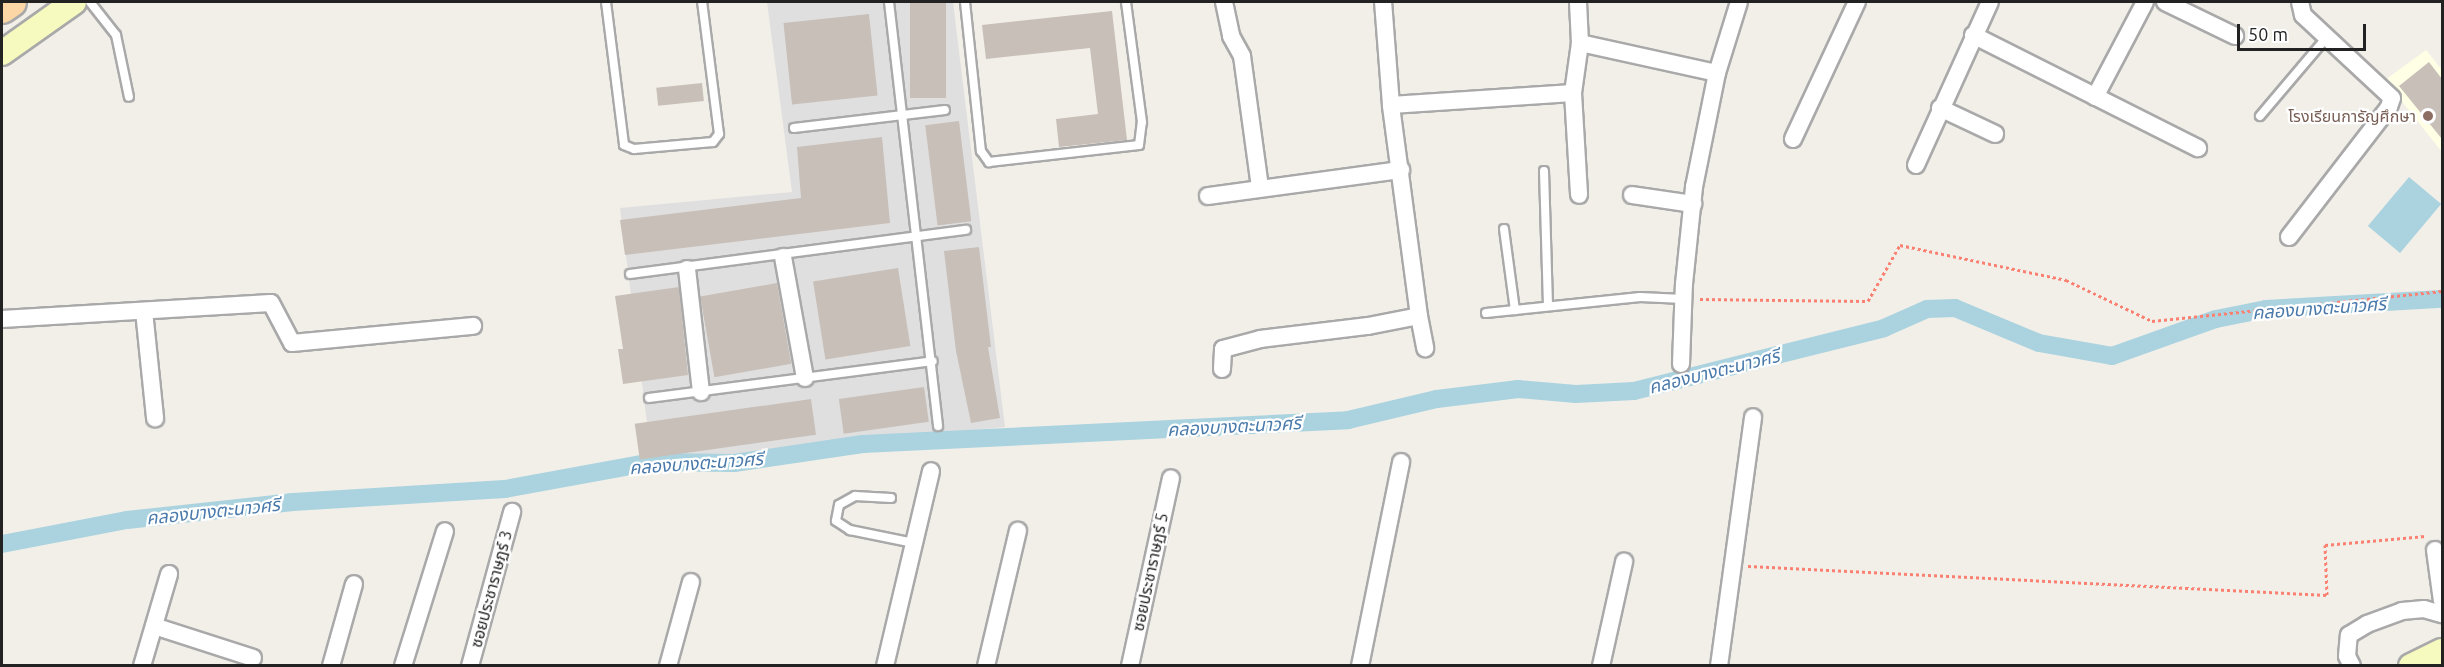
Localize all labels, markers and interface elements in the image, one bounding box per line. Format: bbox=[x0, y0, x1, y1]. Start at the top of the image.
scale bar bbox=[2240, 12, 2369, 50]
text: 50 m bbox=[2248, 24, 2288, 44]
place label: โรงเรียนการัญศึกษา bbox=[2288, 106, 2416, 126]
marker: โรงเรียนการัญศึกษา bbox=[2421, 109, 2435, 123]
water label: คลองบางตะนาวศรี bbox=[2251, 293, 2387, 323]
water label: คลองบางตะนาวศรี bbox=[1646, 344, 1782, 398]
water label: คลองบางตะนาวศรี bbox=[1167, 412, 1301, 440]
water label: คลองบางตะนาวศรี bbox=[628, 448, 764, 478]
water label: คลองบางตะนาวศรี bbox=[145, 493, 281, 529]
street label: ซอยประชาราษฏร์ 5 bbox=[1128, 511, 1172, 633]
street label: ซอยประชาราษฏร์ 3 bbox=[466, 528, 516, 650]

